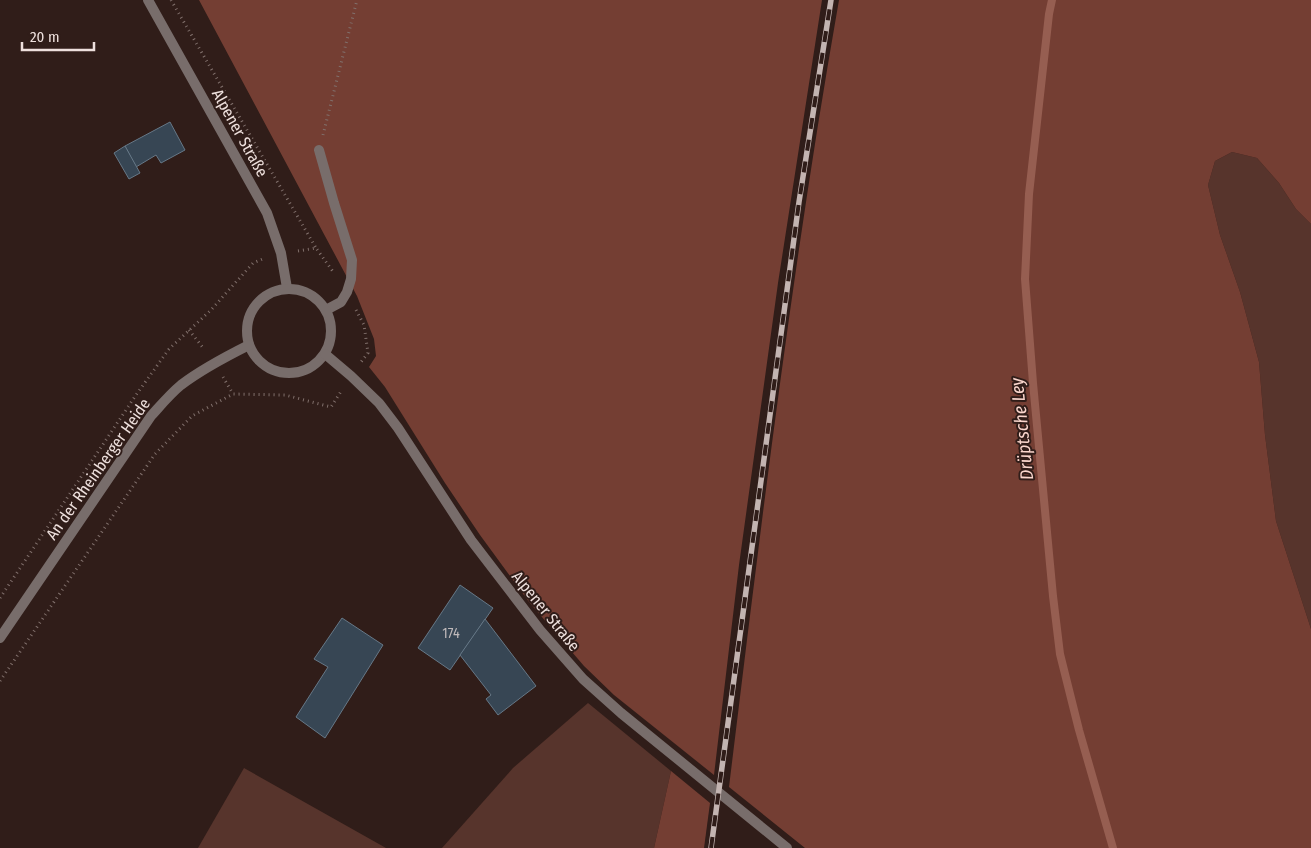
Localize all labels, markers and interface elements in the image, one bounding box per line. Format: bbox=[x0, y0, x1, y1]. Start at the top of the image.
scale bar bbox=[22, 20, 95, 52]
text: 20 m bbox=[30, 28, 60, 46]
street label: Alpener Straße bbox=[208, 86, 272, 180]
water label: Drüptsche Ley bbox=[1006, 376, 1038, 481]
street label: An der Rheinberger Heide bbox=[42, 395, 154, 543]
street label: Alpener Straße bbox=[508, 567, 584, 655]
house number: 174 bbox=[442, 625, 460, 642]

